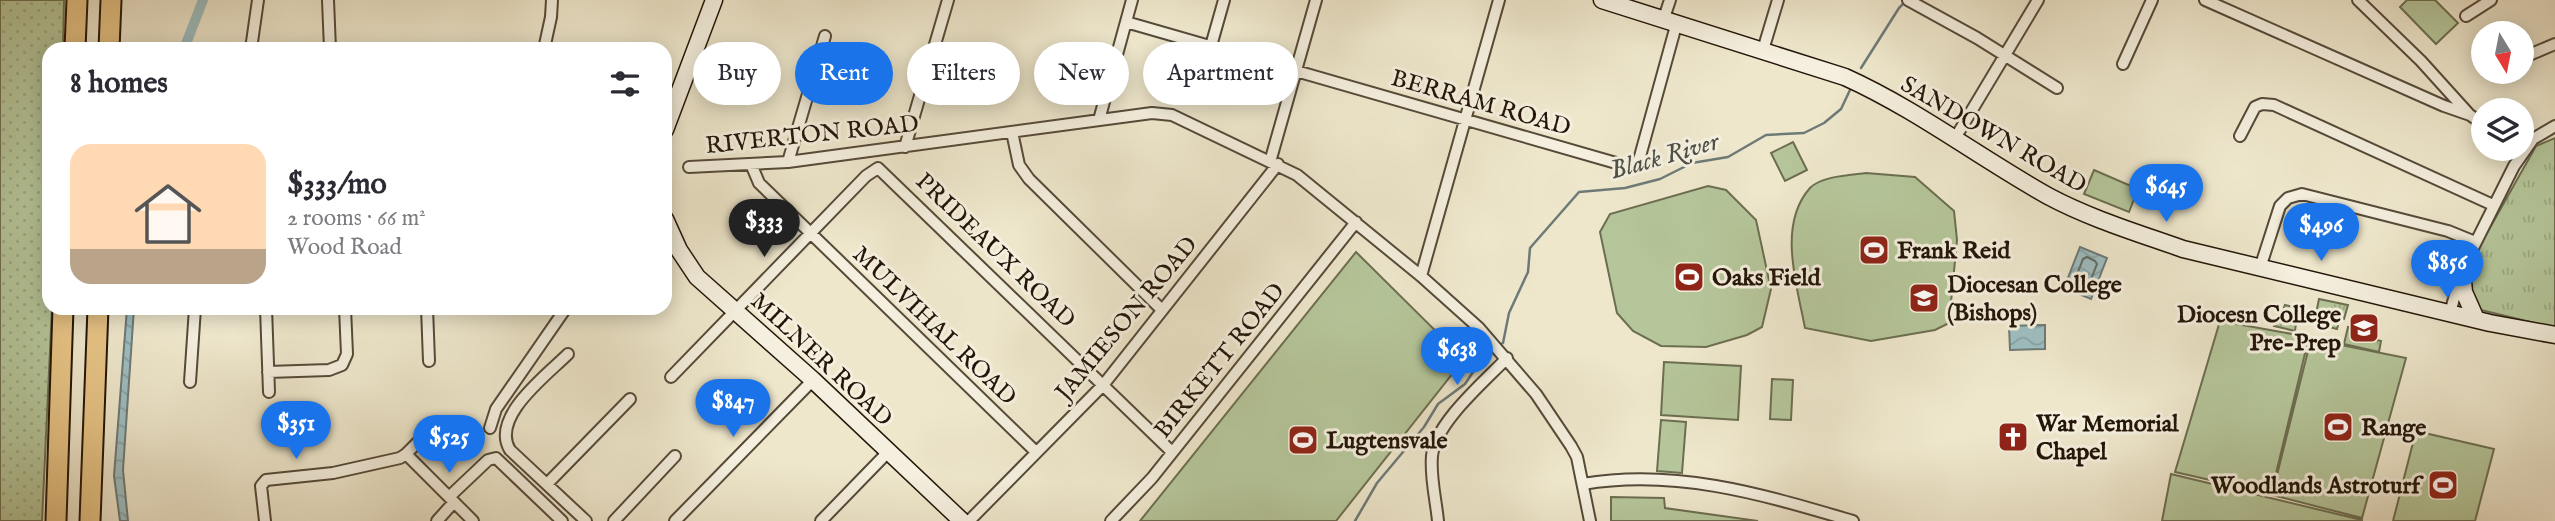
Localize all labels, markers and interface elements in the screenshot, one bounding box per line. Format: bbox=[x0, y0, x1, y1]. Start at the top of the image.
north arrow bbox=[2471, 21, 2534, 84]
map controls bbox=[2471, 21, 2534, 161]
chip: Buy bbox=[693, 42, 781, 105]
chip: Rent bbox=[795, 42, 893, 105]
chip: Filters bbox=[907, 42, 1020, 105]
chip: New bbox=[1034, 42, 1129, 105]
chip: Apartment bbox=[1143, 42, 1298, 105]
street label: BERRAM ROAD bbox=[1387, 63, 1574, 144]
text: 8 homes bbox=[70, 65, 168, 103]
icon: filters bbox=[606, 65, 644, 103]
street label: SANDOWN ROAD bbox=[1895, 69, 2092, 201]
button: layers bbox=[2471, 98, 2534, 161]
street label: RIVERTON ROAD bbox=[704, 109, 920, 162]
water label: Black River bbox=[1606, 125, 1724, 188]
pin: $645 bbox=[2125, 164, 2207, 224]
text: $333/mo bbox=[287, 166, 387, 204]
street label: PRIDEAUX ROAD bbox=[908, 167, 1082, 335]
icon: home bbox=[126, 172, 210, 256]
text: $645 bbox=[2145, 172, 2187, 201]
pin: $333 bbox=[723, 200, 805, 259]
text: 2 rooms · 66 m² bbox=[287, 204, 426, 233]
pin: $496 bbox=[2280, 204, 2362, 263]
text: $333 bbox=[745, 207, 783, 236]
text: $496 bbox=[2299, 211, 2343, 240]
street label: JAMIESON ROAD bbox=[1047, 230, 1205, 410]
text: Wood Road bbox=[287, 233, 402, 262]
sports icon: Frank Reid bbox=[1857, 233, 1891, 267]
place label: Frank Reid bbox=[1897, 236, 2011, 267]
street label: MULVIHAL ROAD bbox=[845, 240, 1023, 413]
pin: $856 bbox=[2406, 240, 2488, 300]
text: $856 bbox=[2427, 248, 2467, 277]
sports icon: Oaks Field bbox=[1672, 260, 1706, 294]
place label: Oaks Field bbox=[1712, 263, 1822, 294]
place label: Diocesan College (Bishops) bbox=[1947, 270, 2122, 329]
street label: BIRKETT ROAD bbox=[1148, 277, 1292, 445]
school or university icon: Diocesan College (Bishops) bbox=[1907, 281, 1941, 315]
street label: MILNER ROAD bbox=[743, 286, 899, 434]
place label: Diocesn College Pre-Prep bbox=[2177, 300, 2341, 359]
school or university icon: Diocesn College Pre-Prep bbox=[2347, 311, 2381, 345]
pin: $638 bbox=[1416, 328, 1498, 387]
text: $638 bbox=[1437, 335, 1477, 364]
pin: $847 bbox=[692, 380, 774, 439]
text: $847 bbox=[711, 387, 755, 416]
pin: $351 bbox=[255, 402, 337, 461]
text: $351 bbox=[277, 409, 315, 438]
place label: War Memorial Chapel bbox=[2035, 409, 2179, 468]
sports icon: Range bbox=[2321, 410, 2355, 444]
place label: Range bbox=[2361, 413, 2426, 444]
pin: $525 bbox=[408, 416, 490, 475]
church icon: War Memorial Chapel bbox=[1996, 420, 2030, 454]
text: $525 bbox=[429, 423, 469, 452]
sports icon: Lugtensvale bbox=[1286, 423, 1320, 457]
place label: Lugtensvale bbox=[1326, 426, 1448, 457]
sports icon: Woodlands Astroturf bbox=[2426, 468, 2460, 502]
place label: Woodlands Astroturf bbox=[2210, 471, 2424, 502]

